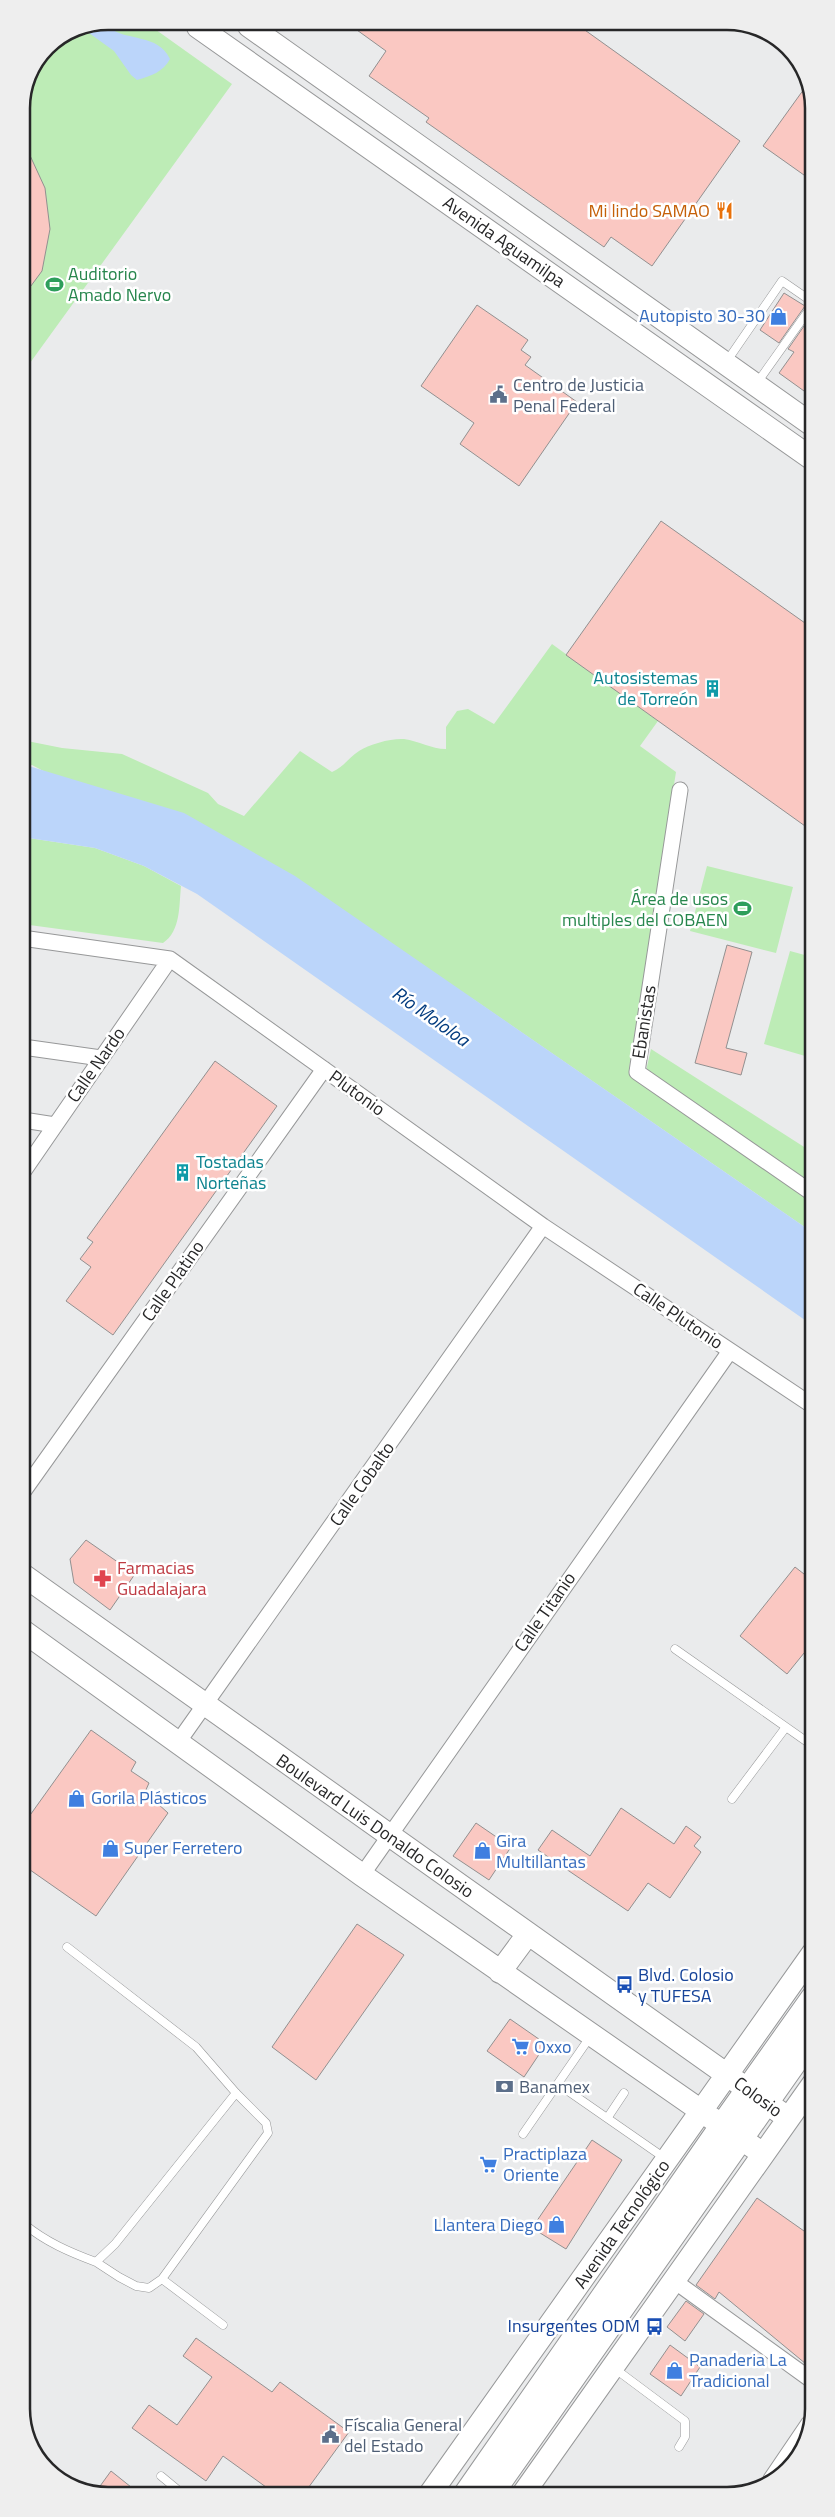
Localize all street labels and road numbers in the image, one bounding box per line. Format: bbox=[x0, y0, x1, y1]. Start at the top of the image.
street label: Avenida Aguamilpa bbox=[438, 189, 571, 294]
street label: Ebanistas bbox=[624, 983, 663, 1061]
street label: Calle Nardo bbox=[60, 1022, 131, 1108]
street label: Plutonio bbox=[324, 1063, 391, 1122]
street label: Calle Platino bbox=[135, 1235, 210, 1327]
street label: Calle Plutonio bbox=[628, 1275, 729, 1356]
street label: Calle Cobalto bbox=[322, 1436, 401, 1531]
street label: Calle Titanio bbox=[507, 1566, 582, 1657]
street label: Boulevard Luis Donaldo Colosio bbox=[271, 1747, 480, 1904]
street label: Colosio bbox=[728, 2070, 788, 2124]
street label: Avenida Tecnológico bbox=[567, 2154, 676, 2294]

